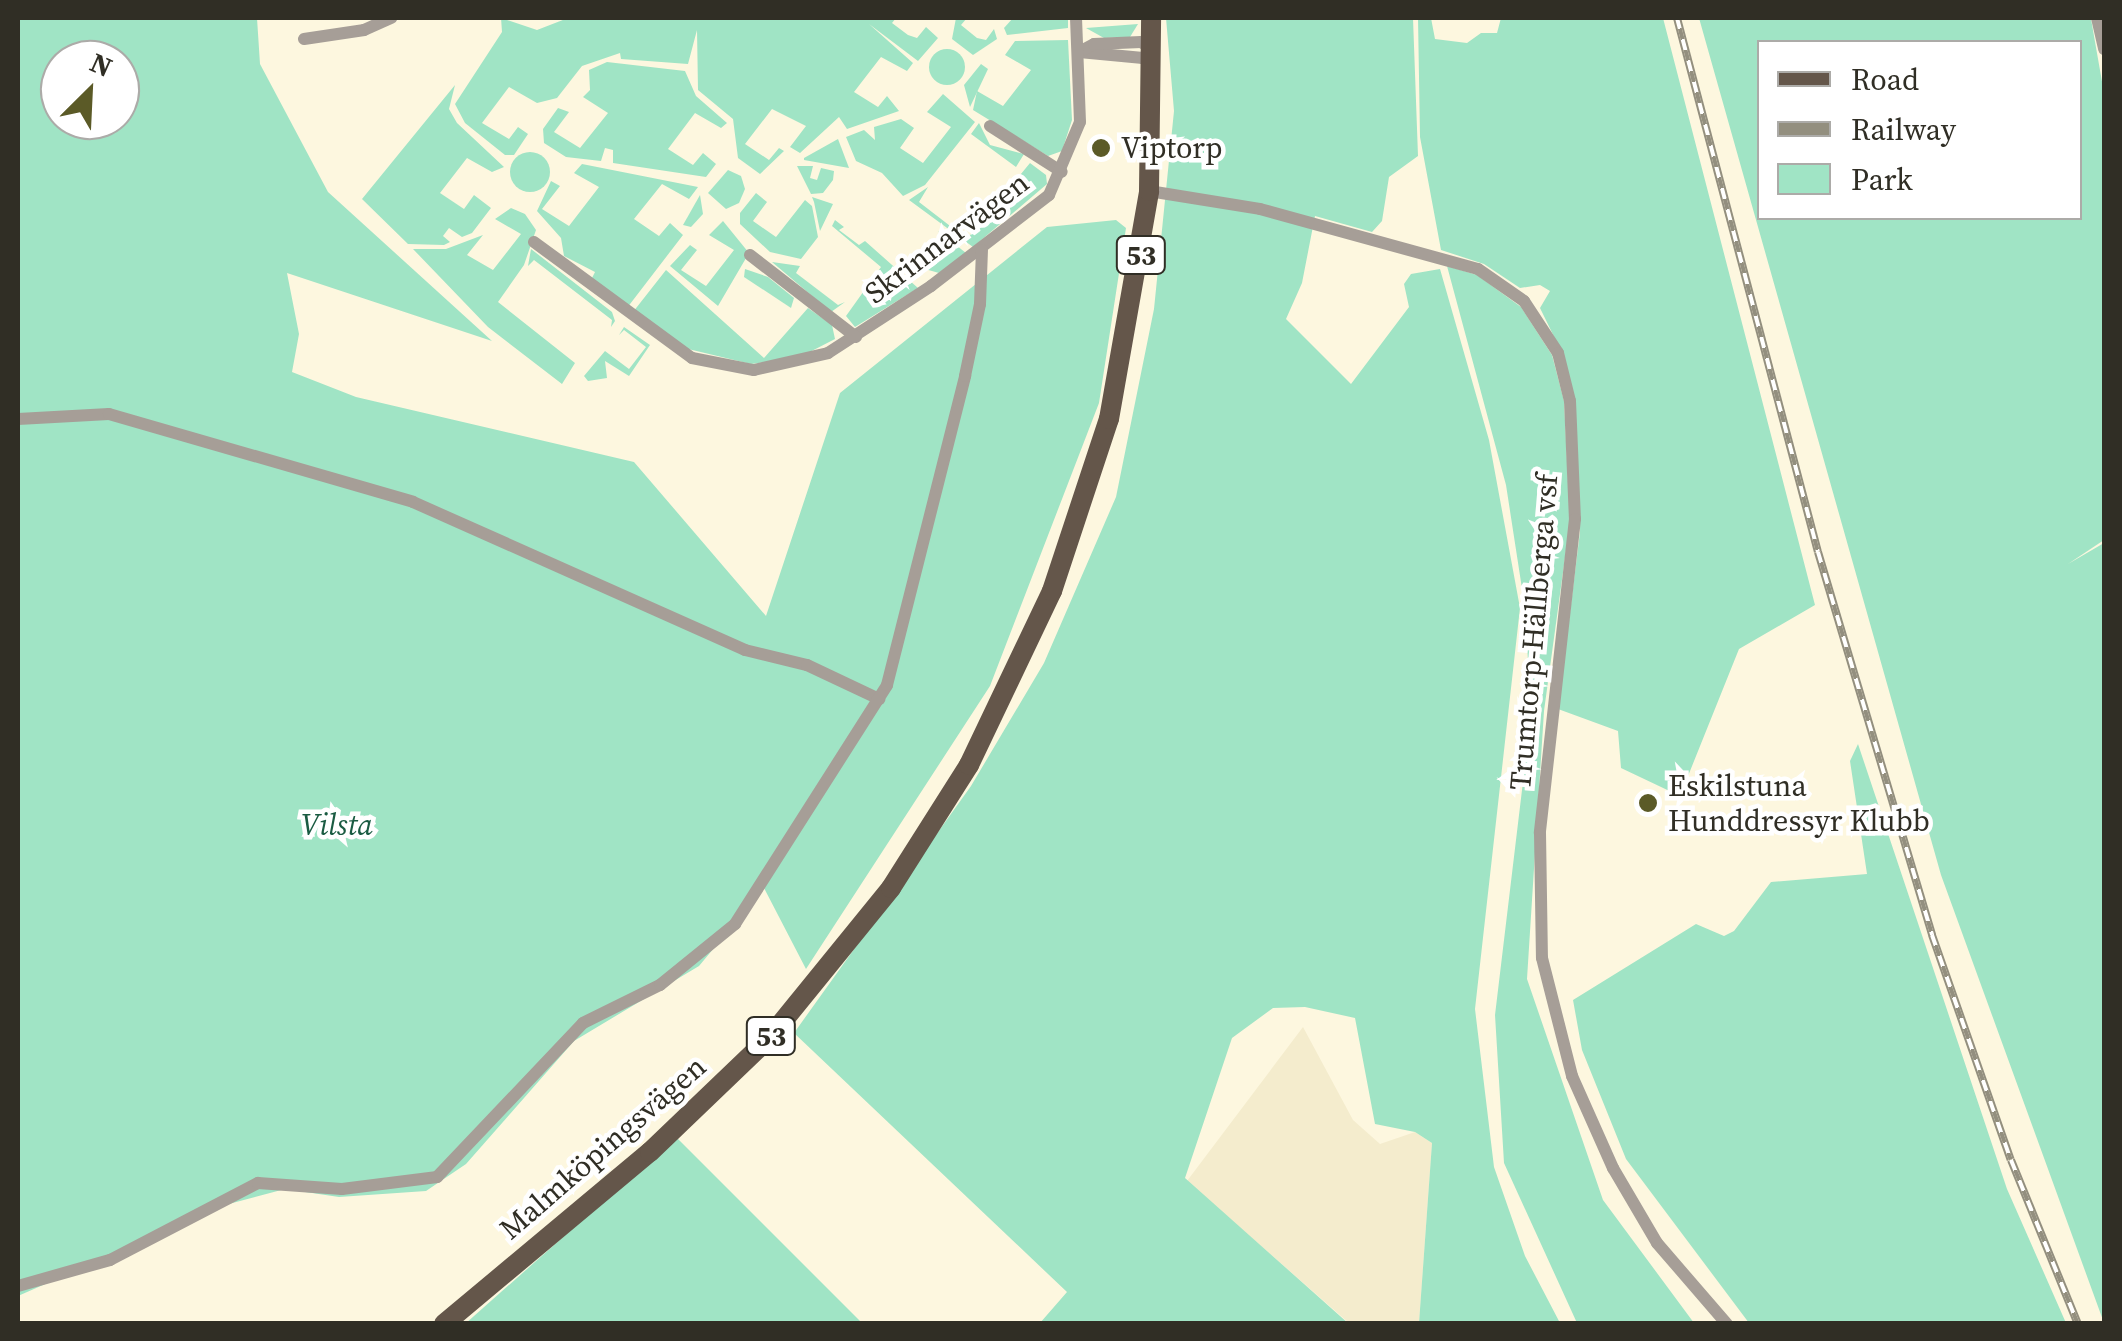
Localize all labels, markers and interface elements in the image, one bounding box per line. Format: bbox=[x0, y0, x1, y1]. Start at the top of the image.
north arrow bbox=[40, 40, 140, 140]
legend bbox=[1757, 40, 2082, 220]
text: N bbox=[84, 43, 118, 86]
text: Road bbox=[1851, 59, 1919, 100]
text: Railway bbox=[1851, 109, 1956, 150]
place label: Viptorp bbox=[1121, 130, 1223, 166]
marker: Viptorp bbox=[1090, 137, 1112, 159]
text: Park bbox=[1851, 159, 1913, 200]
street label: Skrinnarvägen bbox=[858, 165, 1036, 311]
road number: 53 bbox=[1114, 232, 1168, 278]
street label: Trumtorp-Hällberga vsf bbox=[1502, 472, 1566, 792]
place label: Eskilstuna Hunddressyr Klubb bbox=[1668, 768, 1930, 838]
marker: Eskilstuna Hunddressyr Klubb bbox=[1637, 792, 1659, 814]
park label: Vilsta bbox=[301, 807, 373, 843]
road number: 53 bbox=[744, 1013, 798, 1059]
street label: Malmköpingsvägen bbox=[493, 1049, 713, 1247]

